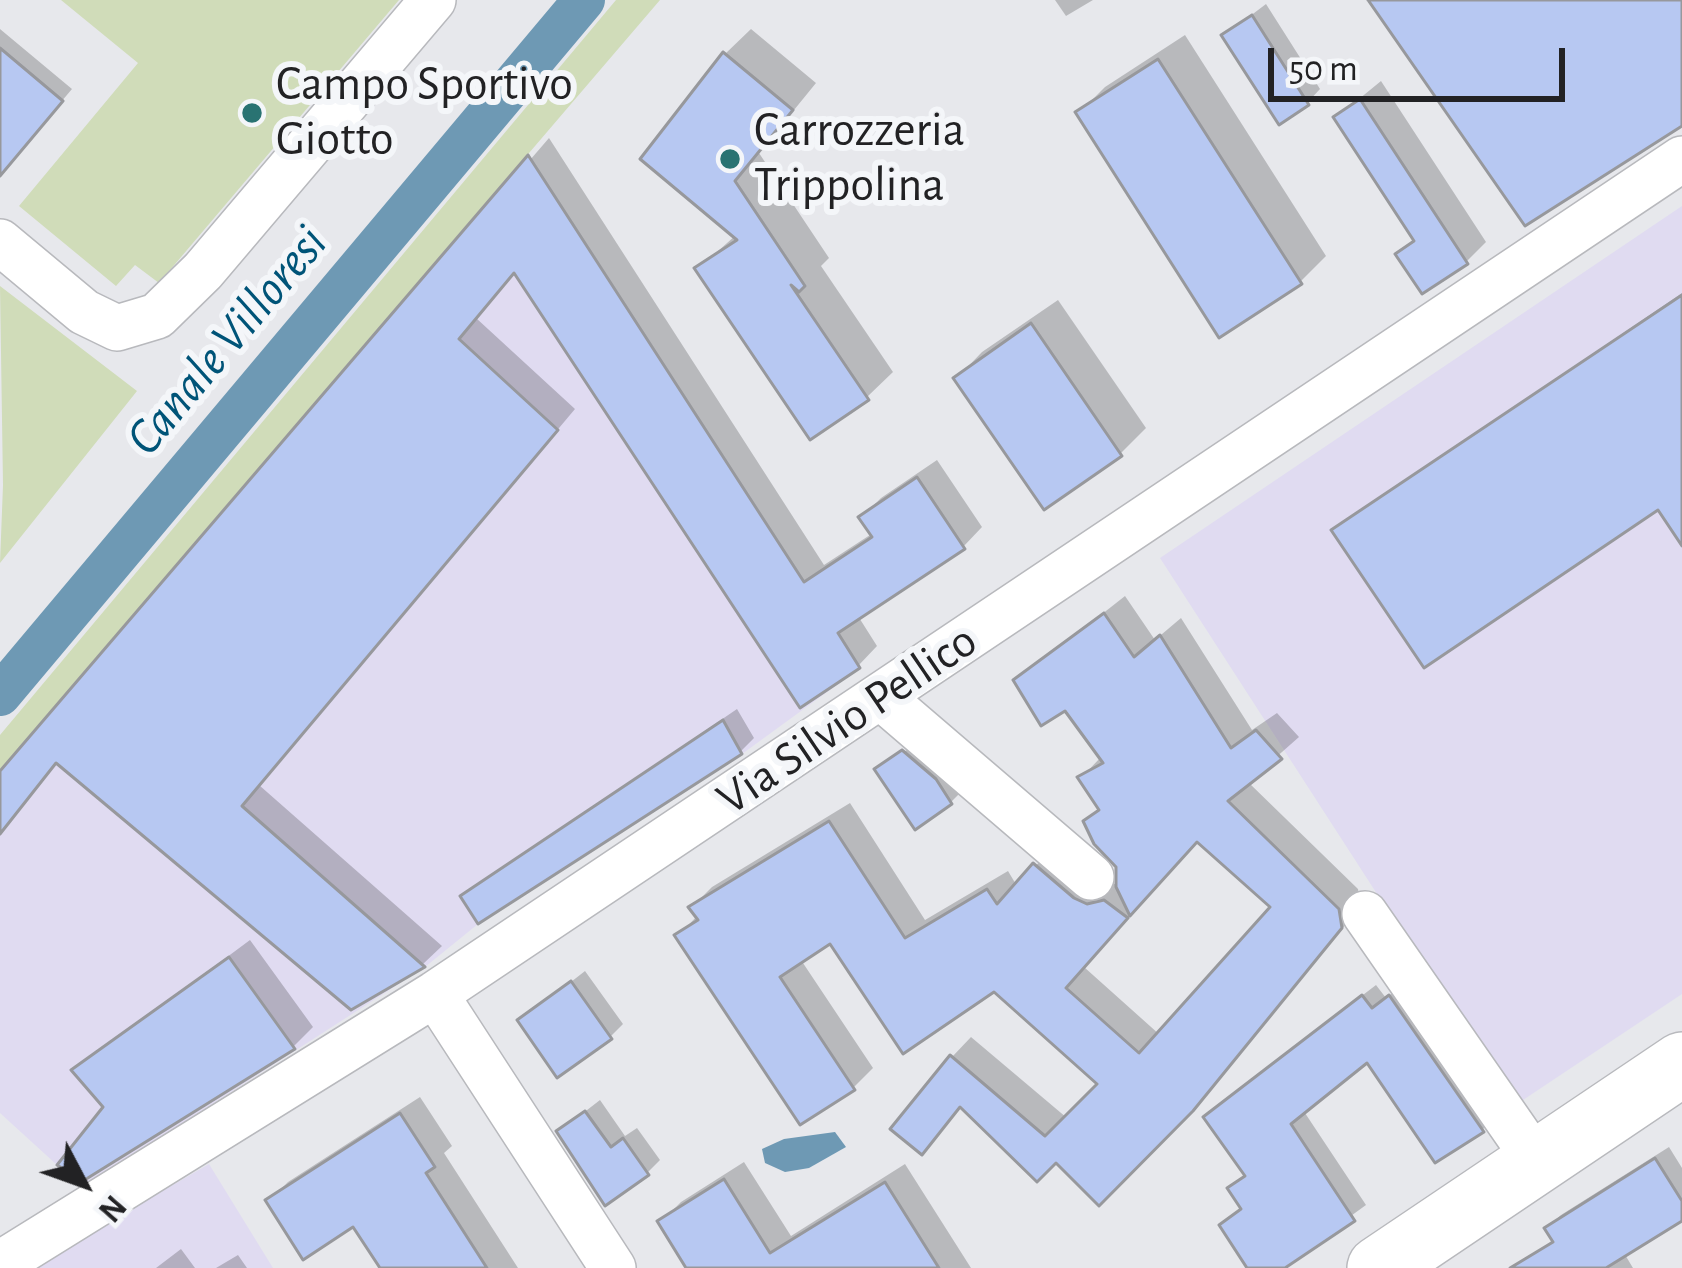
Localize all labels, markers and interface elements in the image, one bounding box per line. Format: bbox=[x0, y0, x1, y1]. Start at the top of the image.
scale bar bbox=[1274, 24, 1571, 98]
text: 50 m bbox=[1289, 51, 1358, 87]
place label: Campo Sportivo Giotto bbox=[276, 56, 573, 169]
marker: Campo Sportivo Giotto bbox=[239, 100, 265, 126]
place label: Carrozzeria Trippolina bbox=[754, 102, 965, 215]
marker: Carrozzeria Trippolina bbox=[717, 146, 743, 172]
water label: Canale Villoresi bbox=[114, 214, 340, 468]
street label: Via Silvio Pellico bbox=[706, 612, 988, 828]
north arrow bbox=[24, 1124, 144, 1244]
text: N bbox=[92, 1188, 132, 1227]

